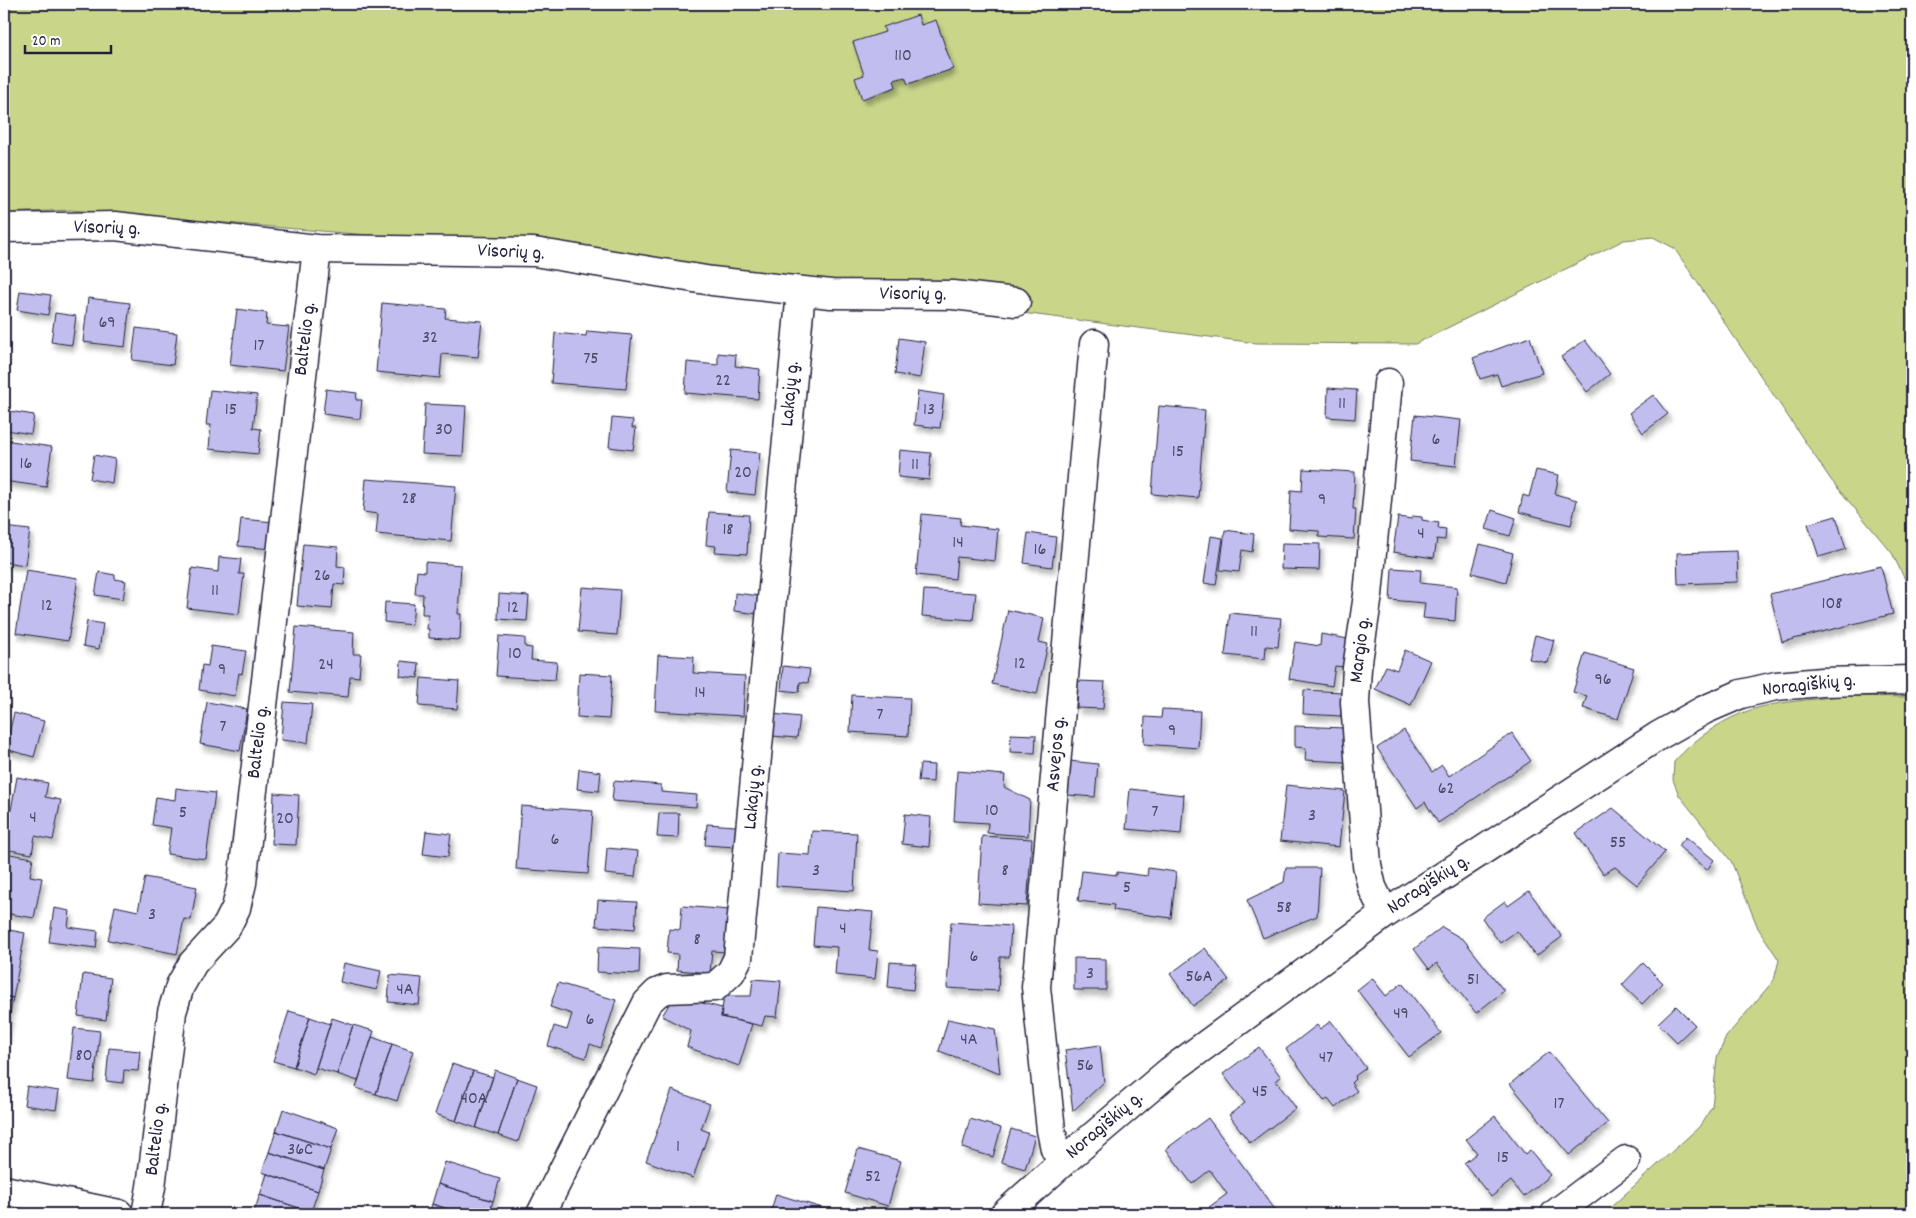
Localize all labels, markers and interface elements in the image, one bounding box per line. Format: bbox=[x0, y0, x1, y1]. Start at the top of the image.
scale bar bbox=[25, 22, 111, 54]
text: 20 m bbox=[32, 31, 60, 53]
house number: 110 bbox=[894, 44, 912, 69]
street label: Visorių g. bbox=[73, 214, 141, 244]
street label: Visorių g. bbox=[477, 237, 545, 269]
street label: Visorių g. bbox=[879, 280, 947, 310]
street label: Baltelio g. bbox=[288, 301, 324, 377]
house number: 69 bbox=[98, 311, 116, 336]
house number: 32 bbox=[422, 326, 438, 351]
house number: 17 bbox=[254, 334, 265, 359]
house number: 75 bbox=[583, 347, 599, 372]
street label: Lakajų g. bbox=[774, 360, 808, 428]
house number: 22 bbox=[715, 369, 731, 394]
house number: 11 bbox=[1338, 392, 1346, 417]
house number: 15 bbox=[225, 398, 237, 423]
house number: 13 bbox=[923, 398, 935, 423]
house number: 30 bbox=[435, 418, 453, 443]
house number: 6 bbox=[1432, 428, 1440, 453]
house number: 15 bbox=[1172, 440, 1184, 465]
house number: 16 bbox=[20, 452, 32, 477]
house number: 11 bbox=[911, 453, 919, 478]
house number: 20 bbox=[734, 461, 752, 486]
house number: 28 bbox=[401, 487, 417, 512]
house number: 9 bbox=[1318, 488, 1326, 513]
house number: 18 bbox=[722, 518, 734, 543]
house number: 4 bbox=[1417, 522, 1425, 547]
house number: 14 bbox=[952, 531, 964, 556]
house number: 16 bbox=[1034, 538, 1046, 563]
house number: 26 bbox=[314, 564, 330, 589]
house number: 11 bbox=[211, 579, 219, 604]
house number: 108 bbox=[1822, 592, 1842, 617]
house number: 12 bbox=[41, 594, 53, 619]
house number: 12 bbox=[507, 596, 519, 621]
street label: Margio g. bbox=[1343, 615, 1379, 685]
house number: 11 bbox=[1250, 620, 1258, 645]
house number: 10 bbox=[508, 642, 522, 667]
house number: 12 bbox=[1014, 652, 1026, 677]
house number: 24 bbox=[318, 653, 334, 678]
house number: 9 bbox=[218, 658, 226, 683]
street label: Noragiškių g. bbox=[1761, 667, 1857, 705]
house number: 96 bbox=[1594, 668, 1612, 693]
house number: 14 bbox=[694, 681, 706, 706]
house number: 7 bbox=[877, 703, 884, 728]
street label: Baltelio g. bbox=[241, 704, 277, 780]
house number: 7 bbox=[220, 715, 227, 740]
street label: Asvejos g. bbox=[1040, 715, 1074, 793]
house number: 9 bbox=[1168, 719, 1176, 744]
street label: Lakajų g. bbox=[737, 763, 771, 831]
house number: 62 bbox=[1438, 777, 1454, 802]
house number: 10 bbox=[985, 799, 999, 824]
house number: 7 bbox=[1152, 800, 1159, 825]
house number: 5 bbox=[179, 801, 187, 826]
house number: 3 bbox=[1308, 804, 1316, 829]
house number: 4 bbox=[29, 806, 37, 831]
house number: 20 bbox=[276, 807, 294, 832]
house number: 6 bbox=[551, 828, 559, 853]
house number: 55 bbox=[1610, 831, 1626, 856]
street label: Noragiškių g. bbox=[1382, 848, 1476, 922]
house number: 3 bbox=[812, 859, 820, 884]
house number: 8 bbox=[1001, 859, 1009, 884]
house number: 5 bbox=[1123, 876, 1131, 901]
house number: 58 bbox=[1276, 896, 1292, 921]
house number: 3 bbox=[148, 903, 156, 928]
house number: 4 bbox=[839, 917, 847, 942]
house number: 8 bbox=[693, 928, 701, 953]
house number: 6 bbox=[970, 945, 978, 970]
house number: 3 bbox=[1086, 962, 1094, 987]
house number: 56A bbox=[1186, 965, 1213, 990]
house number: 51 bbox=[1467, 968, 1479, 993]
house number: 4A bbox=[396, 978, 414, 1003]
house number: 49 bbox=[1393, 1002, 1409, 1027]
house number: 6 bbox=[586, 1008, 594, 1033]
house number: 4A bbox=[960, 1028, 978, 1053]
house number: 80 bbox=[75, 1044, 93, 1069]
house number: 47 bbox=[1319, 1046, 1333, 1071]
house number: 56 bbox=[1076, 1054, 1094, 1079]
house number: 45 bbox=[1252, 1080, 1268, 1105]
street label: Noragiškių g. bbox=[1060, 1085, 1150, 1167]
house number: 40A bbox=[460, 1087, 488, 1112]
house number: 17 bbox=[1554, 1092, 1565, 1117]
street label: Baltelio g. bbox=[139, 1101, 175, 1177]
house number: 1 bbox=[676, 1135, 680, 1160]
house number: 36C bbox=[287, 1138, 313, 1163]
house number: 15 bbox=[1497, 1146, 1509, 1171]
house number: 52 bbox=[865, 1165, 881, 1190]

